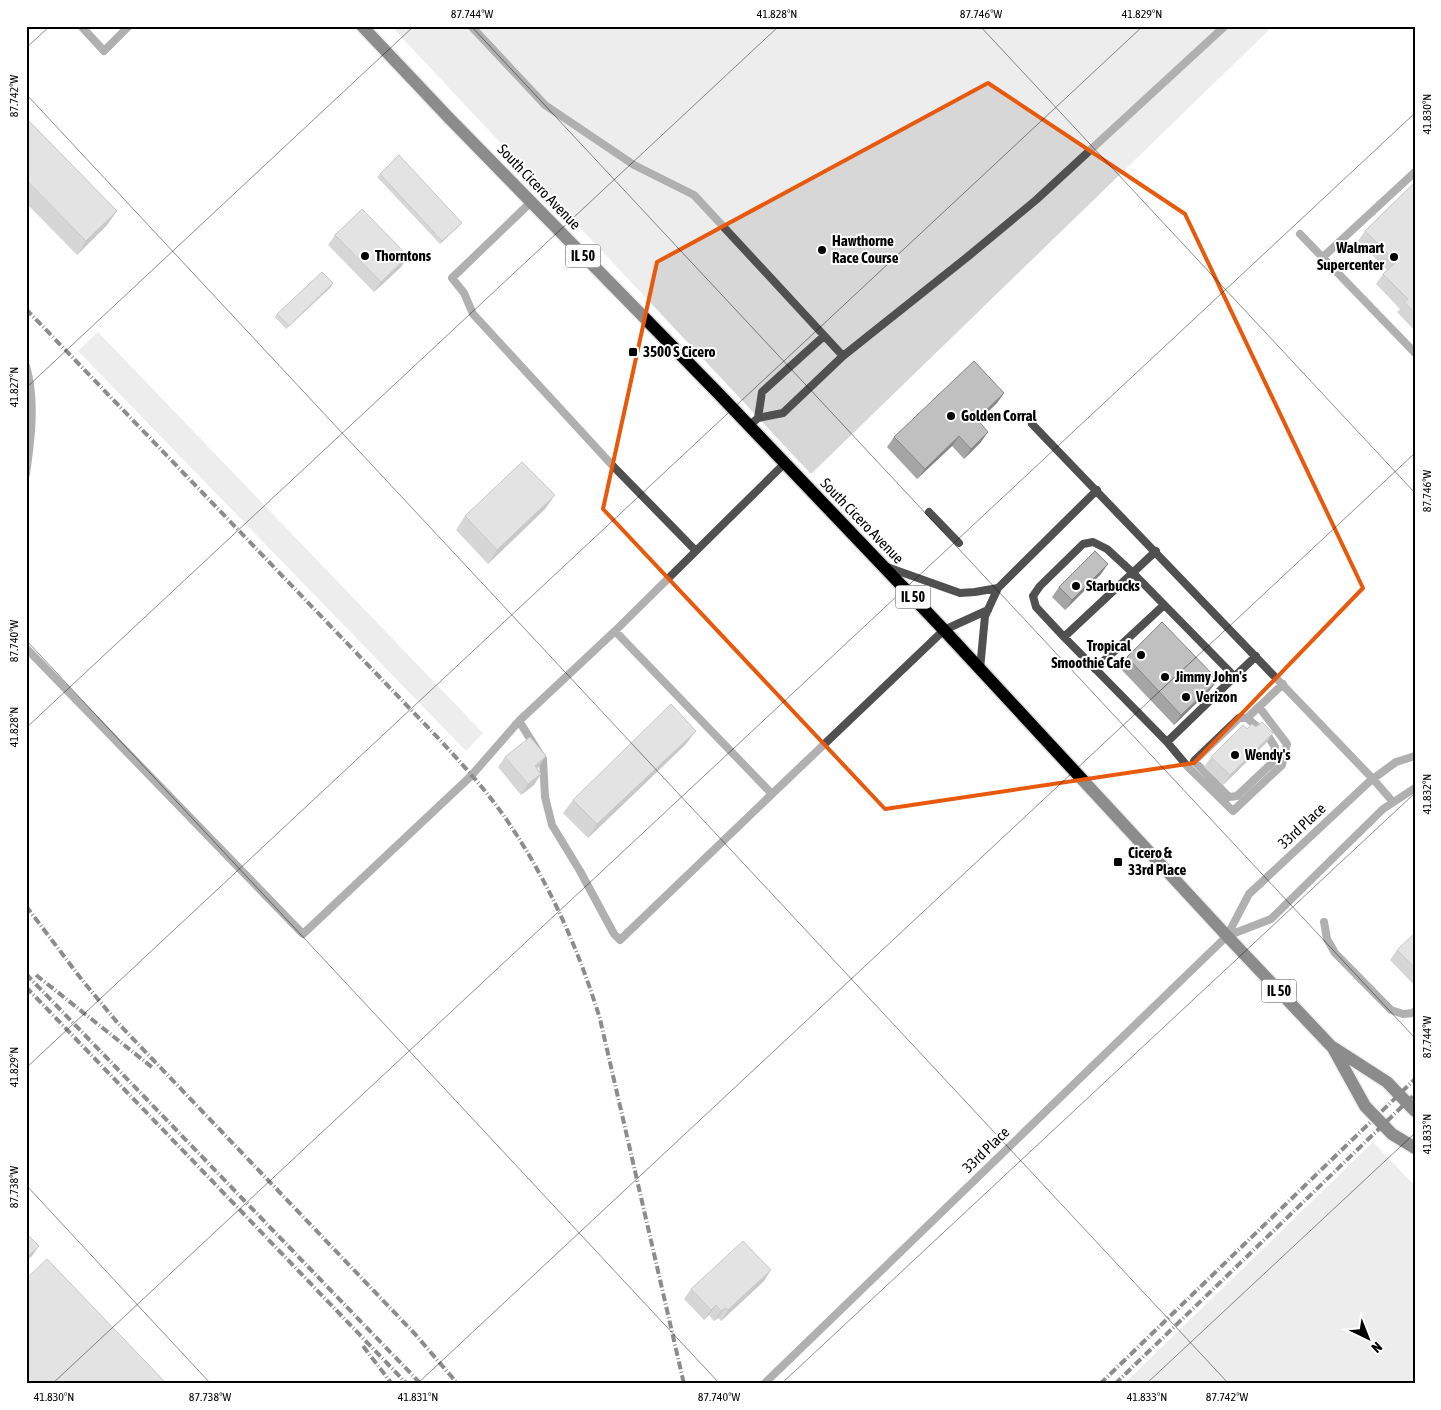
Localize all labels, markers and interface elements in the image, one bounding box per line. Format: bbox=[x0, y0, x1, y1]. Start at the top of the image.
text: 87.744°W bbox=[451, 7, 493, 21]
text: 41.828°N bbox=[757, 7, 797, 21]
text: 87.746°W bbox=[960, 7, 1002, 21]
text: 41.829°N bbox=[1122, 7, 1162, 21]
text: 87.742°W bbox=[7, 75, 21, 117]
text: 41.830°N bbox=[1420, 94, 1434, 134]
street label: South Cicero Avenue bbox=[494, 141, 584, 233]
place label: Hawthorne Race Course bbox=[832, 232, 899, 266]
place label: Walmart Supercenter bbox=[1317, 239, 1385, 273]
marker: Hawthorne Race Course bbox=[816, 244, 828, 256]
road number: IL 50 bbox=[566, 245, 600, 268]
place label: Thorntons bbox=[375, 247, 432, 264]
marker: Thorntons bbox=[359, 250, 371, 262]
marker: Walmart Supercenter bbox=[1388, 251, 1400, 263]
place label: 3500 S Cicero bbox=[643, 343, 716, 360]
marker: 3500 S Cicero bbox=[627, 346, 639, 358]
text: 41.827°N bbox=[7, 367, 21, 407]
place label: Golden Corral bbox=[961, 407, 1037, 424]
marker: Golden Corral bbox=[945, 410, 957, 422]
text: 87.746°W bbox=[1420, 470, 1434, 512]
street label: South Cicero Avenue bbox=[817, 475, 907, 567]
place label: Starbucks bbox=[1086, 577, 1141, 594]
marker: Starbucks bbox=[1070, 580, 1082, 592]
road number: IL 50 bbox=[896, 586, 930, 608]
text: 87.740°W bbox=[7, 620, 21, 662]
place label: Tropical Smoothie Cafe bbox=[1051, 637, 1132, 671]
marker: Tropical Smoothie Cafe bbox=[1135, 649, 1147, 661]
place label: Jimmy John's bbox=[1174, 668, 1248, 685]
marker: Jimmy John's bbox=[1159, 671, 1171, 683]
place label: Verizon bbox=[1195, 688, 1237, 705]
marker: Verizon bbox=[1180, 691, 1192, 703]
text: 41.828°N bbox=[7, 707, 21, 747]
place label: Wendy's bbox=[1244, 746, 1291, 763]
marker: Wendy's bbox=[1229, 749, 1241, 761]
text: 41.832°N bbox=[1420, 774, 1434, 814]
street label: 33rd Place bbox=[1275, 799, 1329, 852]
place label: Cicero & 33rd Place bbox=[1128, 844, 1187, 878]
marker: Cicero & 33rd Place bbox=[1112, 856, 1124, 868]
road number: IL 50 bbox=[1262, 979, 1296, 1002]
text: 87.744°W bbox=[1420, 1016, 1434, 1058]
text: 41.829°N bbox=[7, 1047, 21, 1087]
text: 41.833°N bbox=[1420, 1114, 1434, 1154]
street label: 33rd Place bbox=[959, 1123, 1013, 1176]
text: 87.738°W bbox=[7, 1166, 21, 1208]
north arrow bbox=[1344, 1312, 1394, 1362]
text: N bbox=[1368, 1339, 1385, 1356]
text: 41.830°N bbox=[34, 1390, 74, 1404]
text: 87.738°W bbox=[189, 1390, 231, 1404]
text: 41.831°N bbox=[398, 1390, 438, 1404]
text: 87.740°W bbox=[698, 1390, 740, 1404]
text: 41.833°N bbox=[1127, 1390, 1167, 1404]
text: 87.742°W bbox=[1206, 1390, 1248, 1404]

